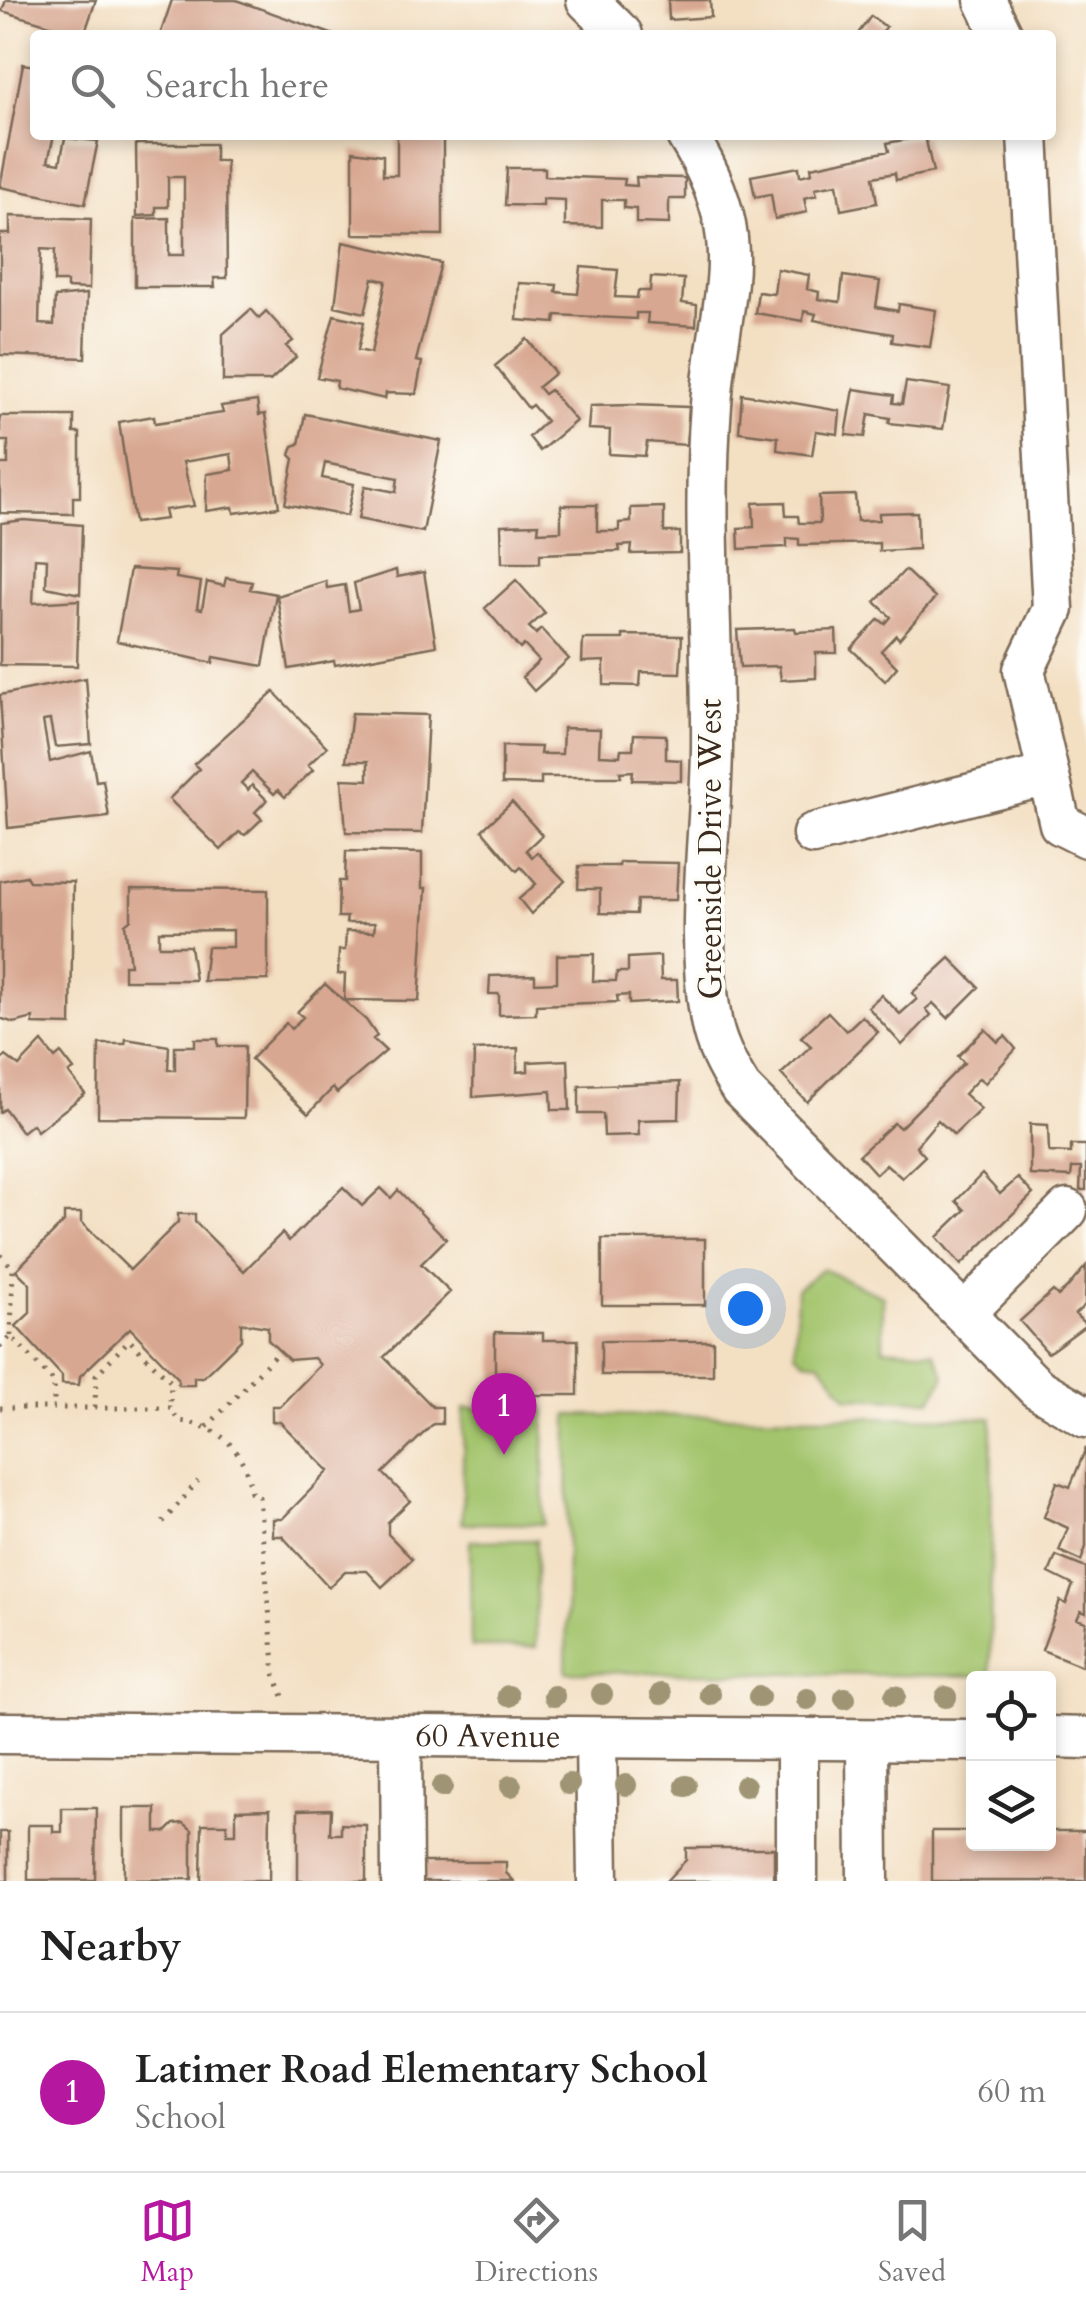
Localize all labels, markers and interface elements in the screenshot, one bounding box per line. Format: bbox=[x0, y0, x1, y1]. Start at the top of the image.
search box bbox=[30, 30, 1056, 140]
icon: search bbox=[65, 58, 120, 113]
text: Search here bbox=[145, 59, 329, 111]
street label: Greenside Drive West bbox=[689, 699, 733, 999]
your location bbox=[720, 1283, 771, 1334]
pin: 1 bbox=[472, 1372, 536, 1455]
map controls bbox=[966, 1671, 1056, 1851]
button: locate bbox=[966, 1671, 1056, 1761]
street label: 60 Avenue bbox=[415, 1714, 561, 1759]
button: layers bbox=[966, 1761, 1056, 1851]
text: Nearby bbox=[40, 1918, 182, 1975]
text: Latimer Road Elementary School bbox=[135, 2044, 708, 2096]
text: 1 bbox=[64, 2070, 81, 2114]
text: 60 m bbox=[978, 2070, 1046, 2114]
text: School bbox=[135, 2096, 226, 2140]
tab: Map bbox=[140, 2193, 195, 2291]
tab: Directions bbox=[475, 2193, 598, 2291]
tab: Saved bbox=[878, 2193, 946, 2291]

